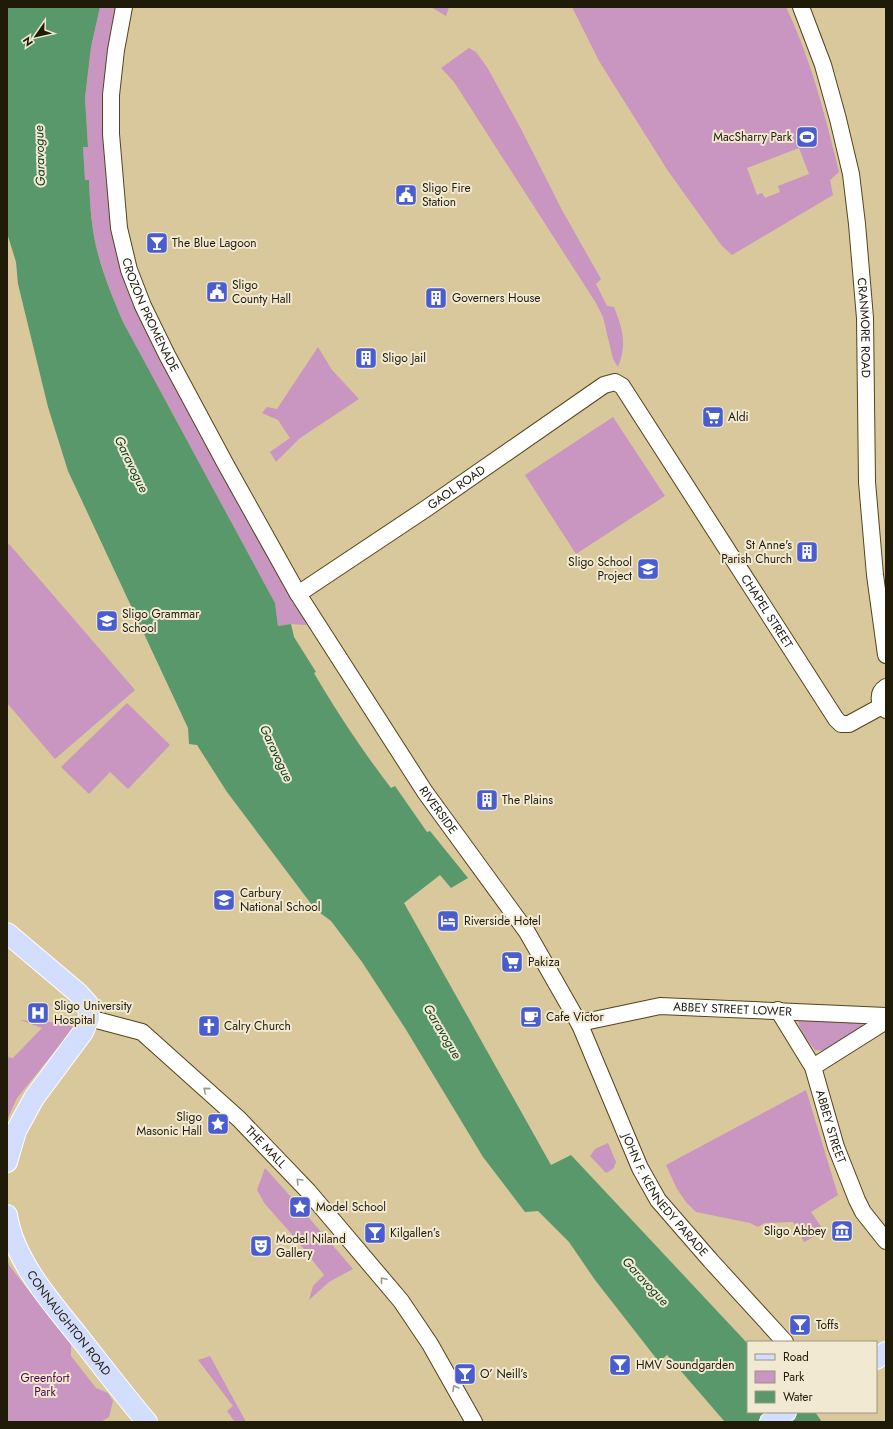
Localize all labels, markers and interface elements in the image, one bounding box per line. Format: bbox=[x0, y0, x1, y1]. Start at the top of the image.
north arrow bbox=[16, 16, 56, 56]
text: N bbox=[19, 33, 37, 50]
sports icon: MacSharry Park bbox=[794, 124, 820, 150]
water label: Garavogue bbox=[29, 125, 50, 187]
place label: MacSharry Park bbox=[713, 128, 793, 146]
place label: Sligo Fire Station bbox=[422, 179, 471, 211]
public building icon: Sligo Fire Station bbox=[393, 182, 419, 208]
bar icon: The Blue Lagoon bbox=[144, 230, 170, 256]
place label: The Blue Lagoon bbox=[172, 234, 257, 252]
street label: CROZON PROMENADE bbox=[117, 256, 183, 375]
place label: Sligo County Hall bbox=[232, 276, 291, 308]
street label: CRANMORE ROAD bbox=[853, 277, 875, 378]
public building icon: Sligo County Hall bbox=[204, 279, 230, 305]
building icon: Governers House bbox=[423, 285, 449, 311]
place label: Governers House bbox=[452, 289, 541, 307]
building icon: Sligo Jail bbox=[353, 345, 379, 371]
place label: Sligo Jail bbox=[382, 349, 426, 367]
supermarket icon: Aldi bbox=[700, 404, 726, 430]
place label: Aldi bbox=[728, 408, 749, 426]
water label: Garavogue bbox=[110, 433, 154, 496]
street label: GAOL ROAD bbox=[424, 461, 489, 514]
place label: St Anne's Parish Church bbox=[721, 536, 792, 568]
building icon: St Anne's Parish Church bbox=[794, 539, 820, 565]
place label: Sligo School Project bbox=[568, 553, 632, 585]
school or university icon: Sligo School Project bbox=[635, 556, 661, 582]
street label: CHAPEL STREET bbox=[736, 571, 798, 652]
place label: Sligo Grammar School bbox=[122, 605, 200, 637]
school or university icon: Sligo Grammar School bbox=[94, 608, 120, 634]
water label: Garavogue bbox=[255, 722, 298, 785]
street label: RIVERSIDE bbox=[415, 783, 462, 838]
building icon: The Plains bbox=[474, 787, 500, 813]
place label: The Plains bbox=[502, 791, 553, 809]
place label: Carbury National School bbox=[240, 884, 321, 916]
school or university icon: Carbury National School bbox=[211, 887, 237, 913]
hotel icon: Riverside Hotel bbox=[435, 908, 461, 934]
place label: Riverside Hotel bbox=[464, 912, 541, 930]
supermarket icon: Pakiza bbox=[499, 949, 525, 975]
place label: Pakiza bbox=[528, 953, 560, 971]
place label: Sligo University Hospital bbox=[54, 997, 133, 1029]
street label: ABBEY STREET LOWER bbox=[673, 998, 793, 1021]
hospital icon: Sligo University Hospital bbox=[25, 1000, 51, 1026]
water label: Garavogue bbox=[419, 1000, 467, 1063]
cafe icon: Cafe Victor bbox=[518, 1004, 544, 1030]
place label: Cafe Victor bbox=[546, 1008, 604, 1026]
church icon: Calry Church bbox=[196, 1013, 222, 1039]
place label: Calry Church bbox=[224, 1017, 291, 1035]
one-way arrow bbox=[203, 1087, 211, 1095]
street label: ABBEY STREET bbox=[811, 1088, 851, 1166]
place label: Sligo Masonic Hall bbox=[136, 1108, 202, 1140]
place icon: Sligo Masonic Hall bbox=[205, 1111, 231, 1137]
street label: THE MALL bbox=[241, 1122, 291, 1173]
street label: JOHN F. KENNEDY PARADE bbox=[617, 1129, 712, 1261]
one-way arrow bbox=[296, 1178, 303, 1186]
place icon: Model School bbox=[287, 1194, 313, 1220]
place label: Model School bbox=[316, 1198, 386, 1216]
museum icon: Sligo Abbey bbox=[829, 1218, 855, 1244]
bar icon: Kilgallen’s bbox=[362, 1220, 388, 1246]
place label: Sligo Abbey bbox=[764, 1222, 827, 1240]
place label: Kilgallen’s bbox=[390, 1224, 440, 1242]
place label: Model Niland Gallery bbox=[276, 1230, 346, 1262]
theatre icon: Model Niland Gallery bbox=[248, 1233, 274, 1259]
water label: Garavogue bbox=[618, 1253, 674, 1310]
street label: CONNAUGHTON ROAD bbox=[22, 1267, 115, 1380]
one-way arrow bbox=[381, 1277, 388, 1285]
bar icon: Toffs bbox=[787, 1312, 813, 1338]
place label: Toffs bbox=[816, 1316, 839, 1334]
legend bbox=[747, 1341, 877, 1413]
text: Road bbox=[783, 1348, 809, 1366]
bar icon: HMV Soundgarden bbox=[607, 1352, 633, 1378]
place label: HMV Soundgarden bbox=[636, 1356, 734, 1374]
bar icon: O’ Neill’s bbox=[452, 1361, 478, 1387]
place label: O’ Neill’s bbox=[480, 1365, 528, 1383]
text: Park bbox=[783, 1368, 805, 1386]
park label: Greenfort Park bbox=[21, 1369, 70, 1401]
one-way arrow bbox=[452, 1385, 459, 1392]
text: Water bbox=[783, 1388, 814, 1406]

